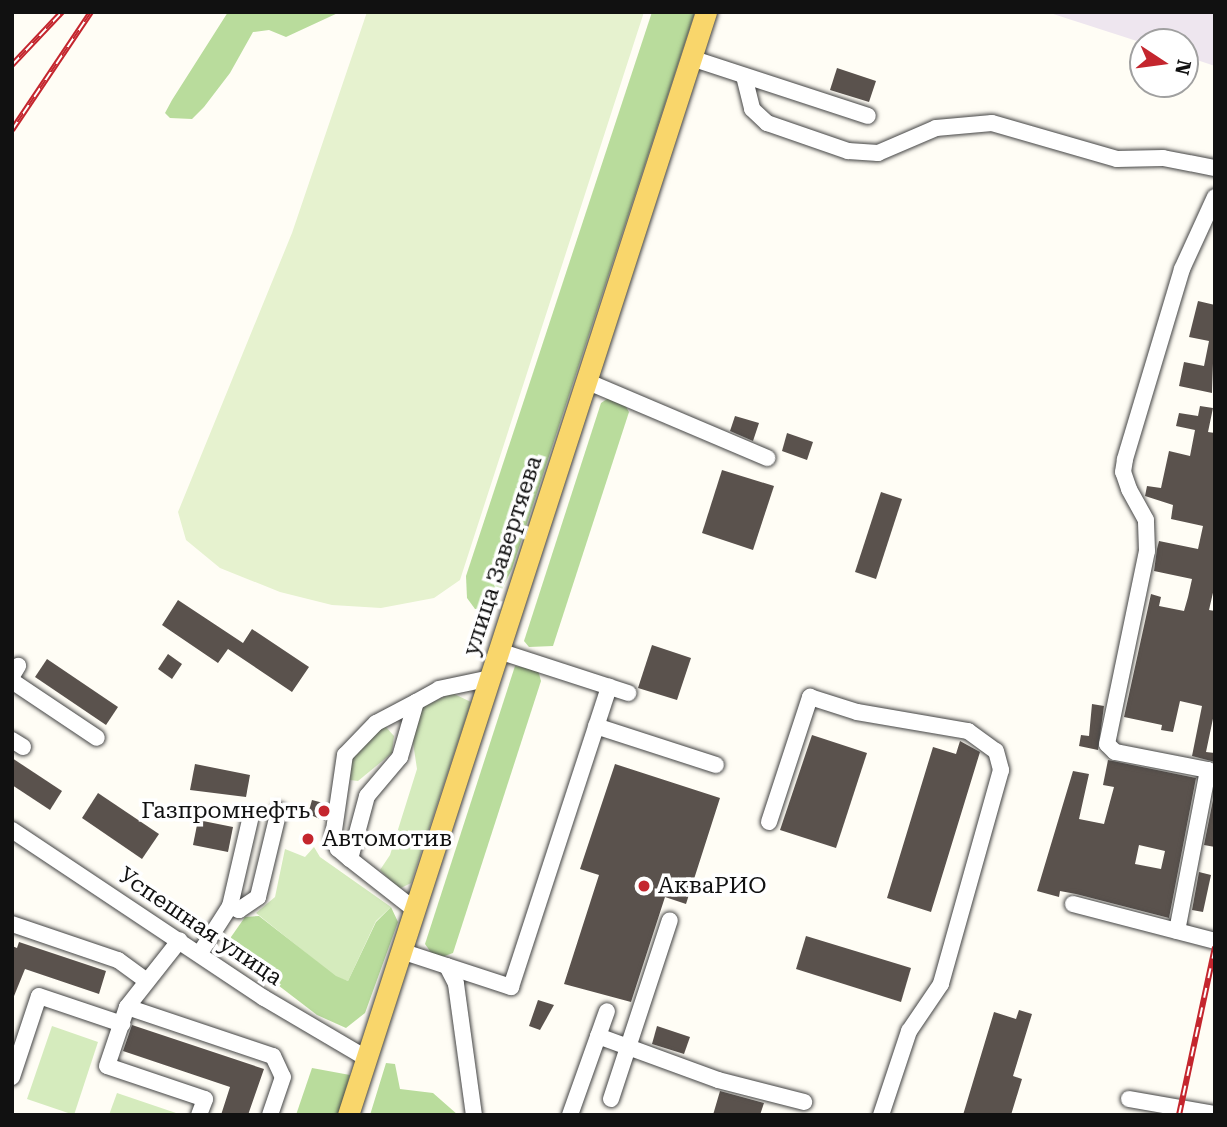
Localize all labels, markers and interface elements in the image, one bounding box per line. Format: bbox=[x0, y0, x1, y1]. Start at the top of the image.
north arrow bbox=[1129, 28, 1199, 98]
text: N bbox=[1170, 58, 1196, 77]
street label: улица Завертяева bbox=[458, 453, 548, 659]
place label: Газпромнефть bbox=[141, 797, 310, 825]
marker: Газпромнефть bbox=[316, 803, 332, 819]
place label: Автомотив bbox=[322, 825, 452, 853]
marker: Автомотив bbox=[300, 831, 316, 847]
street label: Успешная улица bbox=[113, 862, 287, 992]
place label: АкваРИО bbox=[658, 872, 767, 900]
marker: АкваРИО bbox=[636, 878, 652, 894]

